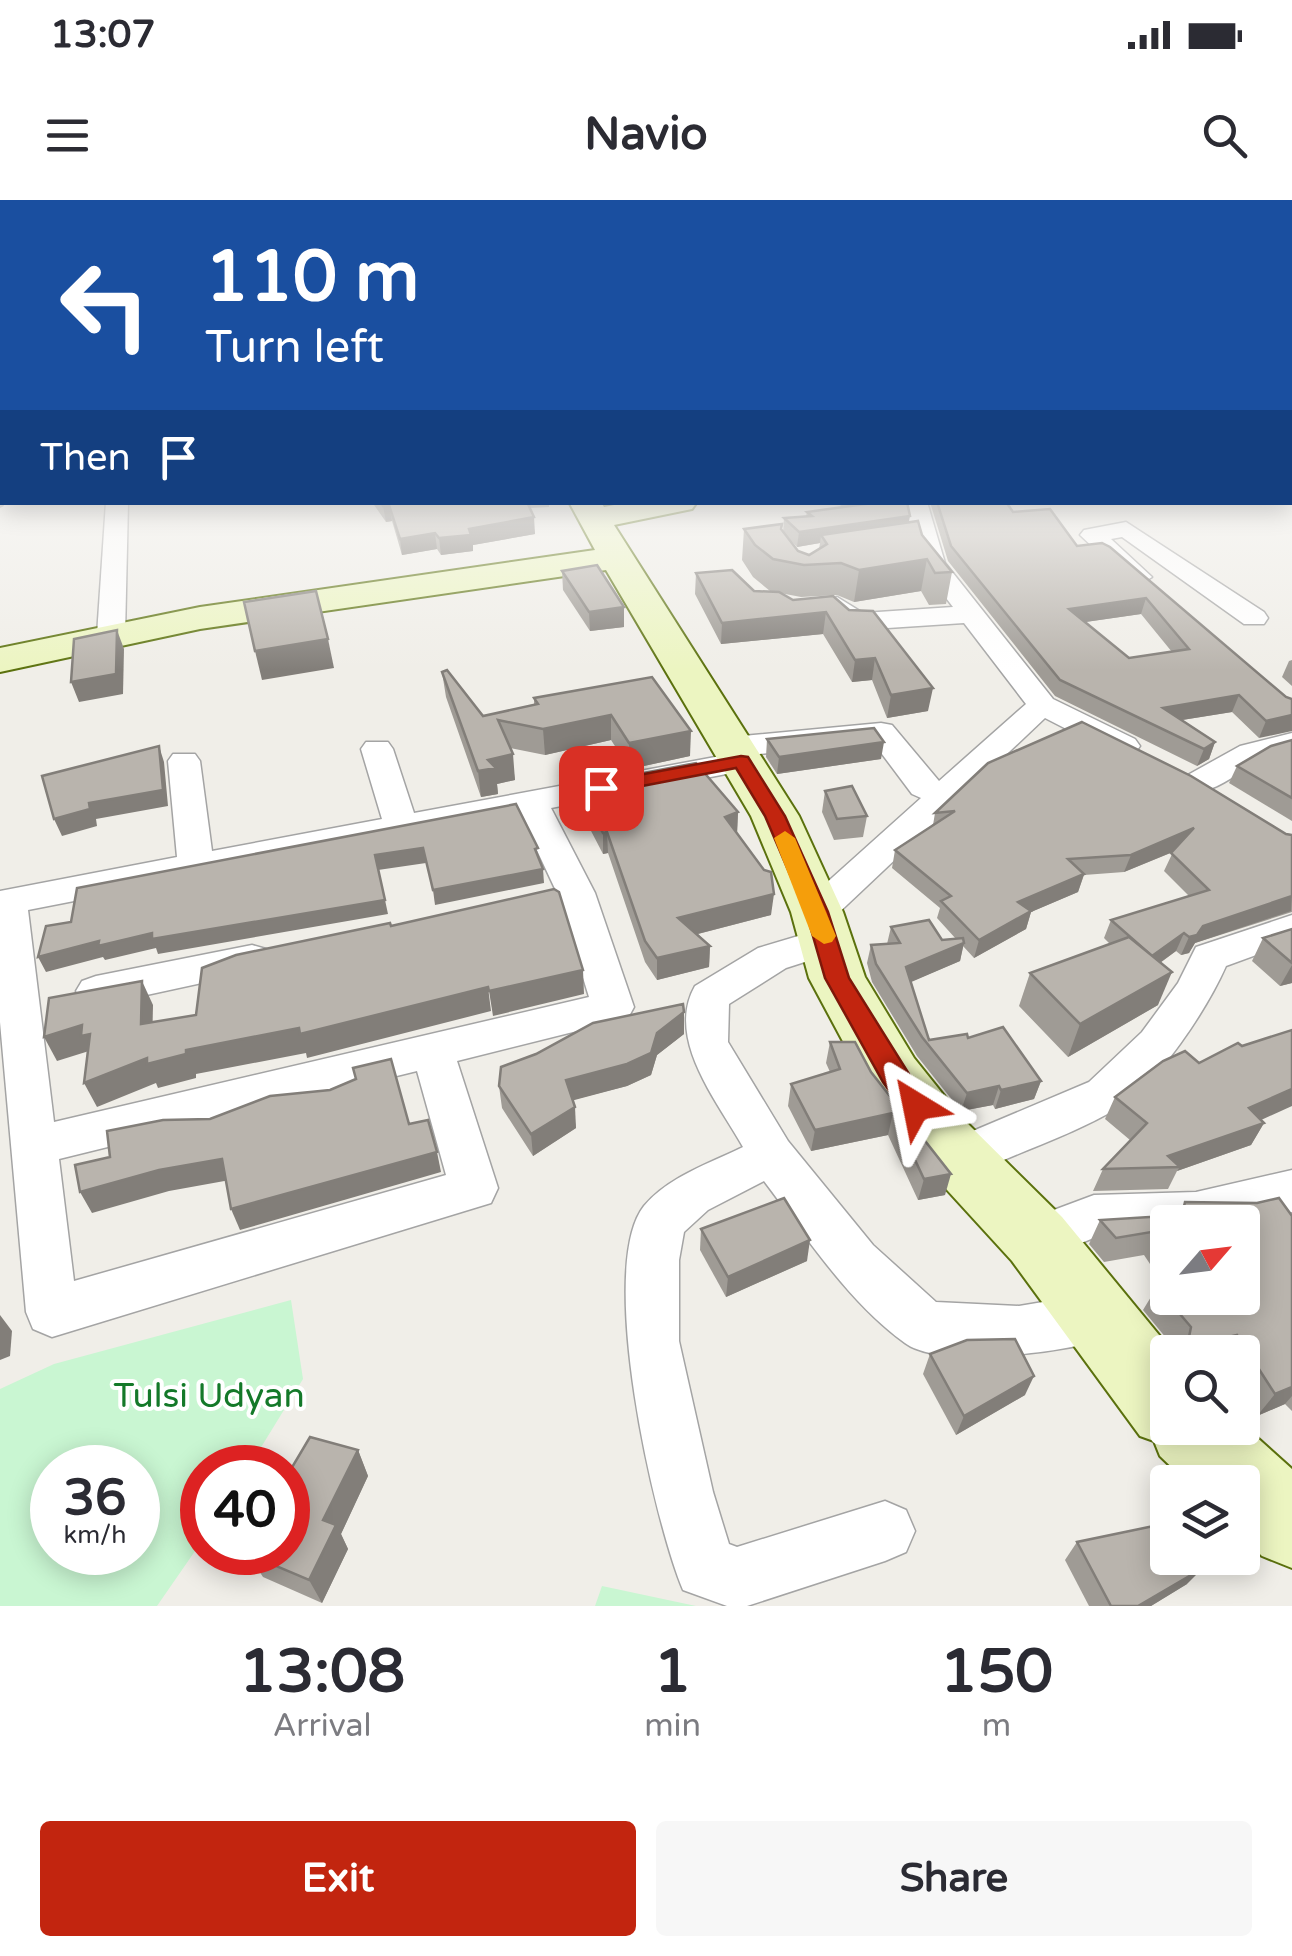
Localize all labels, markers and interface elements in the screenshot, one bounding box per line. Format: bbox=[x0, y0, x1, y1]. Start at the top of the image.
text: 13:07 bbox=[50, 12, 155, 58]
icon: menu bbox=[40, 108, 95, 163]
text: Navio bbox=[584, 108, 708, 162]
icon: search bbox=[1197, 108, 1252, 163]
text: 110 m bbox=[205, 236, 419, 320]
icon: left bbox=[40, 240, 170, 370]
text: Turn left bbox=[205, 321, 384, 375]
icon: arrive bbox=[151, 430, 206, 485]
text: Then bbox=[40, 435, 131, 481]
pin bbox=[559, 746, 644, 831]
icon: arrive bbox=[574, 761, 629, 816]
position arrow bbox=[864, 1054, 968, 1158]
north arrow bbox=[1150, 1205, 1260, 1315]
map controls bbox=[1150, 1205, 1260, 1575]
button: search bbox=[1150, 1335, 1260, 1445]
park label: Tulsi Udyan bbox=[113, 1375, 305, 1417]
speed limit sign: 40 bbox=[180, 1445, 310, 1575]
button: layers bbox=[1150, 1465, 1260, 1575]
text: 36 bbox=[64, 1468, 126, 1528]
text: km/h bbox=[64, 1520, 126, 1550]
text: 13:08 bbox=[239, 1636, 405, 1708]
text: 1 bbox=[654, 1636, 691, 1708]
text: 150 bbox=[940, 1636, 1053, 1708]
text: Arrival bbox=[273, 1707, 372, 1745]
text: min bbox=[644, 1707, 701, 1745]
text: m bbox=[982, 1707, 1011, 1745]
button: Exit bbox=[40, 1821, 636, 1936]
button: Share bbox=[656, 1821, 1252, 1936]

